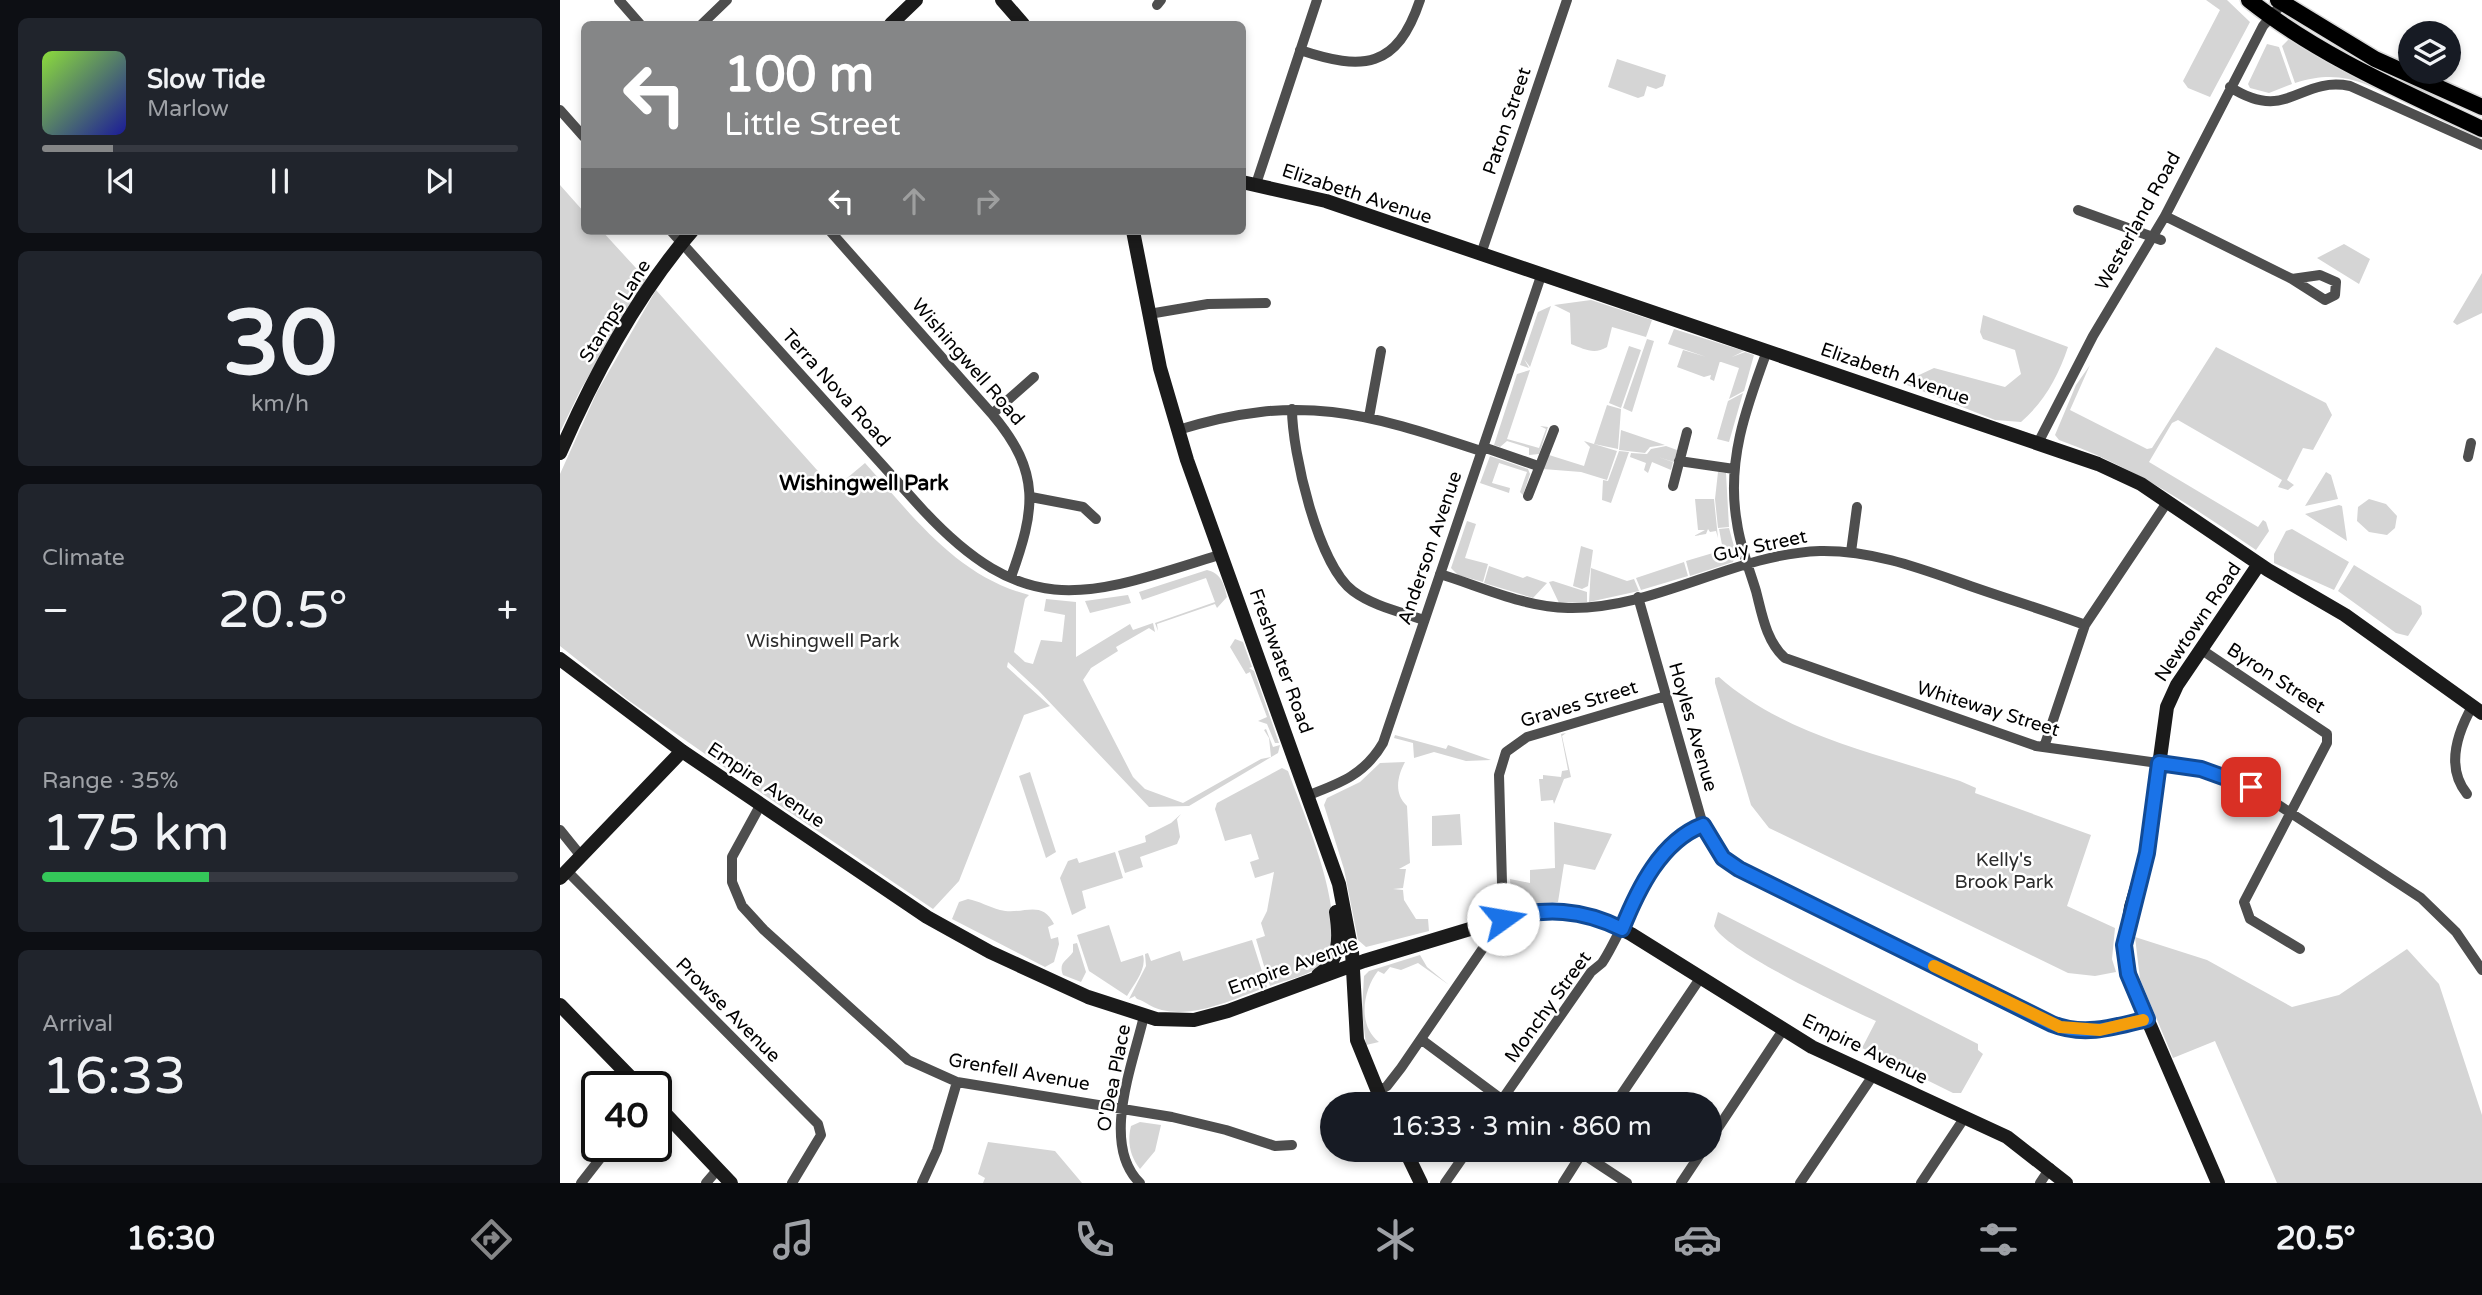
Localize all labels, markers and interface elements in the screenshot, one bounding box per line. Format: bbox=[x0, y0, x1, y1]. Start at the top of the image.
map controls bbox=[2398, 21, 2461, 84]
button: layers bbox=[2398, 21, 2461, 84]
text: 100 m bbox=[724, 46, 874, 105]
icon: left bbox=[609, 49, 700, 140]
text: Slow Tide bbox=[147, 64, 265, 95]
street label: Paton Street bbox=[1478, 64, 1536, 178]
text: Marlow bbox=[147, 95, 229, 123]
text: Little Street bbox=[724, 106, 901, 144]
street label: Westerland Road bbox=[2091, 148, 2185, 294]
street label: Elizabeth Avenue bbox=[1279, 159, 1435, 229]
icon: previous bbox=[102, 162, 140, 200]
icon: pause bbox=[261, 162, 299, 200]
icon: next bbox=[420, 162, 458, 200]
icon: left bbox=[822, 182, 860, 220]
icon: ahead bbox=[895, 182, 933, 220]
icon: right bbox=[968, 182, 1006, 220]
street label: Stamps Lane bbox=[575, 256, 655, 366]
text: 30 bbox=[223, 289, 337, 399]
street label: Wishingwell Road bbox=[907, 294, 1029, 430]
street label: Terra Nova Road bbox=[777, 325, 895, 451]
street label: Elizabeth Avenue bbox=[1818, 338, 1972, 410]
text: km/h bbox=[251, 390, 309, 418]
street label: Anderson Avenue bbox=[1393, 468, 1467, 628]
district label: Wishingwell Park bbox=[779, 471, 949, 496]
street label: Guy Street bbox=[1711, 525, 1809, 567]
text: Climate bbox=[42, 544, 125, 572]
street label: Newtown Road bbox=[2150, 558, 2246, 686]
text: 20.5° bbox=[218, 579, 348, 642]
street label: Freshwater Road bbox=[1245, 586, 1317, 736]
text: − bbox=[42, 588, 69, 634]
text: + bbox=[497, 588, 518, 634]
park label: Wishingwell Park bbox=[746, 630, 900, 652]
street label: Byron Street bbox=[2223, 638, 2329, 718]
street label: Hoyles Avenue bbox=[1664, 660, 1722, 794]
street label: Graves Street bbox=[1518, 676, 1640, 732]
street label: Whiteway Street bbox=[1914, 677, 2062, 741]
street label: Empire Avenue bbox=[703, 738, 829, 832]
pin bbox=[2221, 757, 2281, 817]
text: Range · 35% bbox=[42, 767, 178, 795]
icon: arrive bbox=[2232, 768, 2270, 806]
text: 175 km bbox=[42, 802, 230, 865]
park label: Kelly's Brook Park bbox=[1954, 849, 2054, 893]
position arrow bbox=[1466, 882, 1540, 956]
street label: Empire Avenue bbox=[1225, 932, 1361, 1000]
street label: Monchy Street bbox=[1500, 947, 1596, 1067]
street label: Prowse Avenue bbox=[671, 953, 785, 1067]
street label: Empire Avenue bbox=[1799, 1009, 1931, 1089]
text: Arrival bbox=[42, 1010, 113, 1038]
street label: O'Dea Place bbox=[1093, 1023, 1135, 1133]
text: 16:33 bbox=[42, 1045, 186, 1108]
street label: Grenfell Avenue bbox=[947, 1049, 1091, 1095]
speed limit sign: 40 bbox=[581, 1071, 672, 1162]
text: 16:33 · 3 min · 860 m bbox=[1390, 1111, 1652, 1142]
icon: directions bbox=[467, 1215, 516, 1264]
icon: music bbox=[769, 1215, 818, 1264]
icon: phone bbox=[1070, 1215, 1119, 1264]
icon: climate bbox=[1371, 1215, 1420, 1264]
icon: car bbox=[1673, 1215, 1722, 1264]
icon: filters bbox=[1974, 1215, 2023, 1264]
text: 16:30 bbox=[126, 1220, 215, 1258]
text: 20.5° bbox=[2276, 1220, 2356, 1258]

